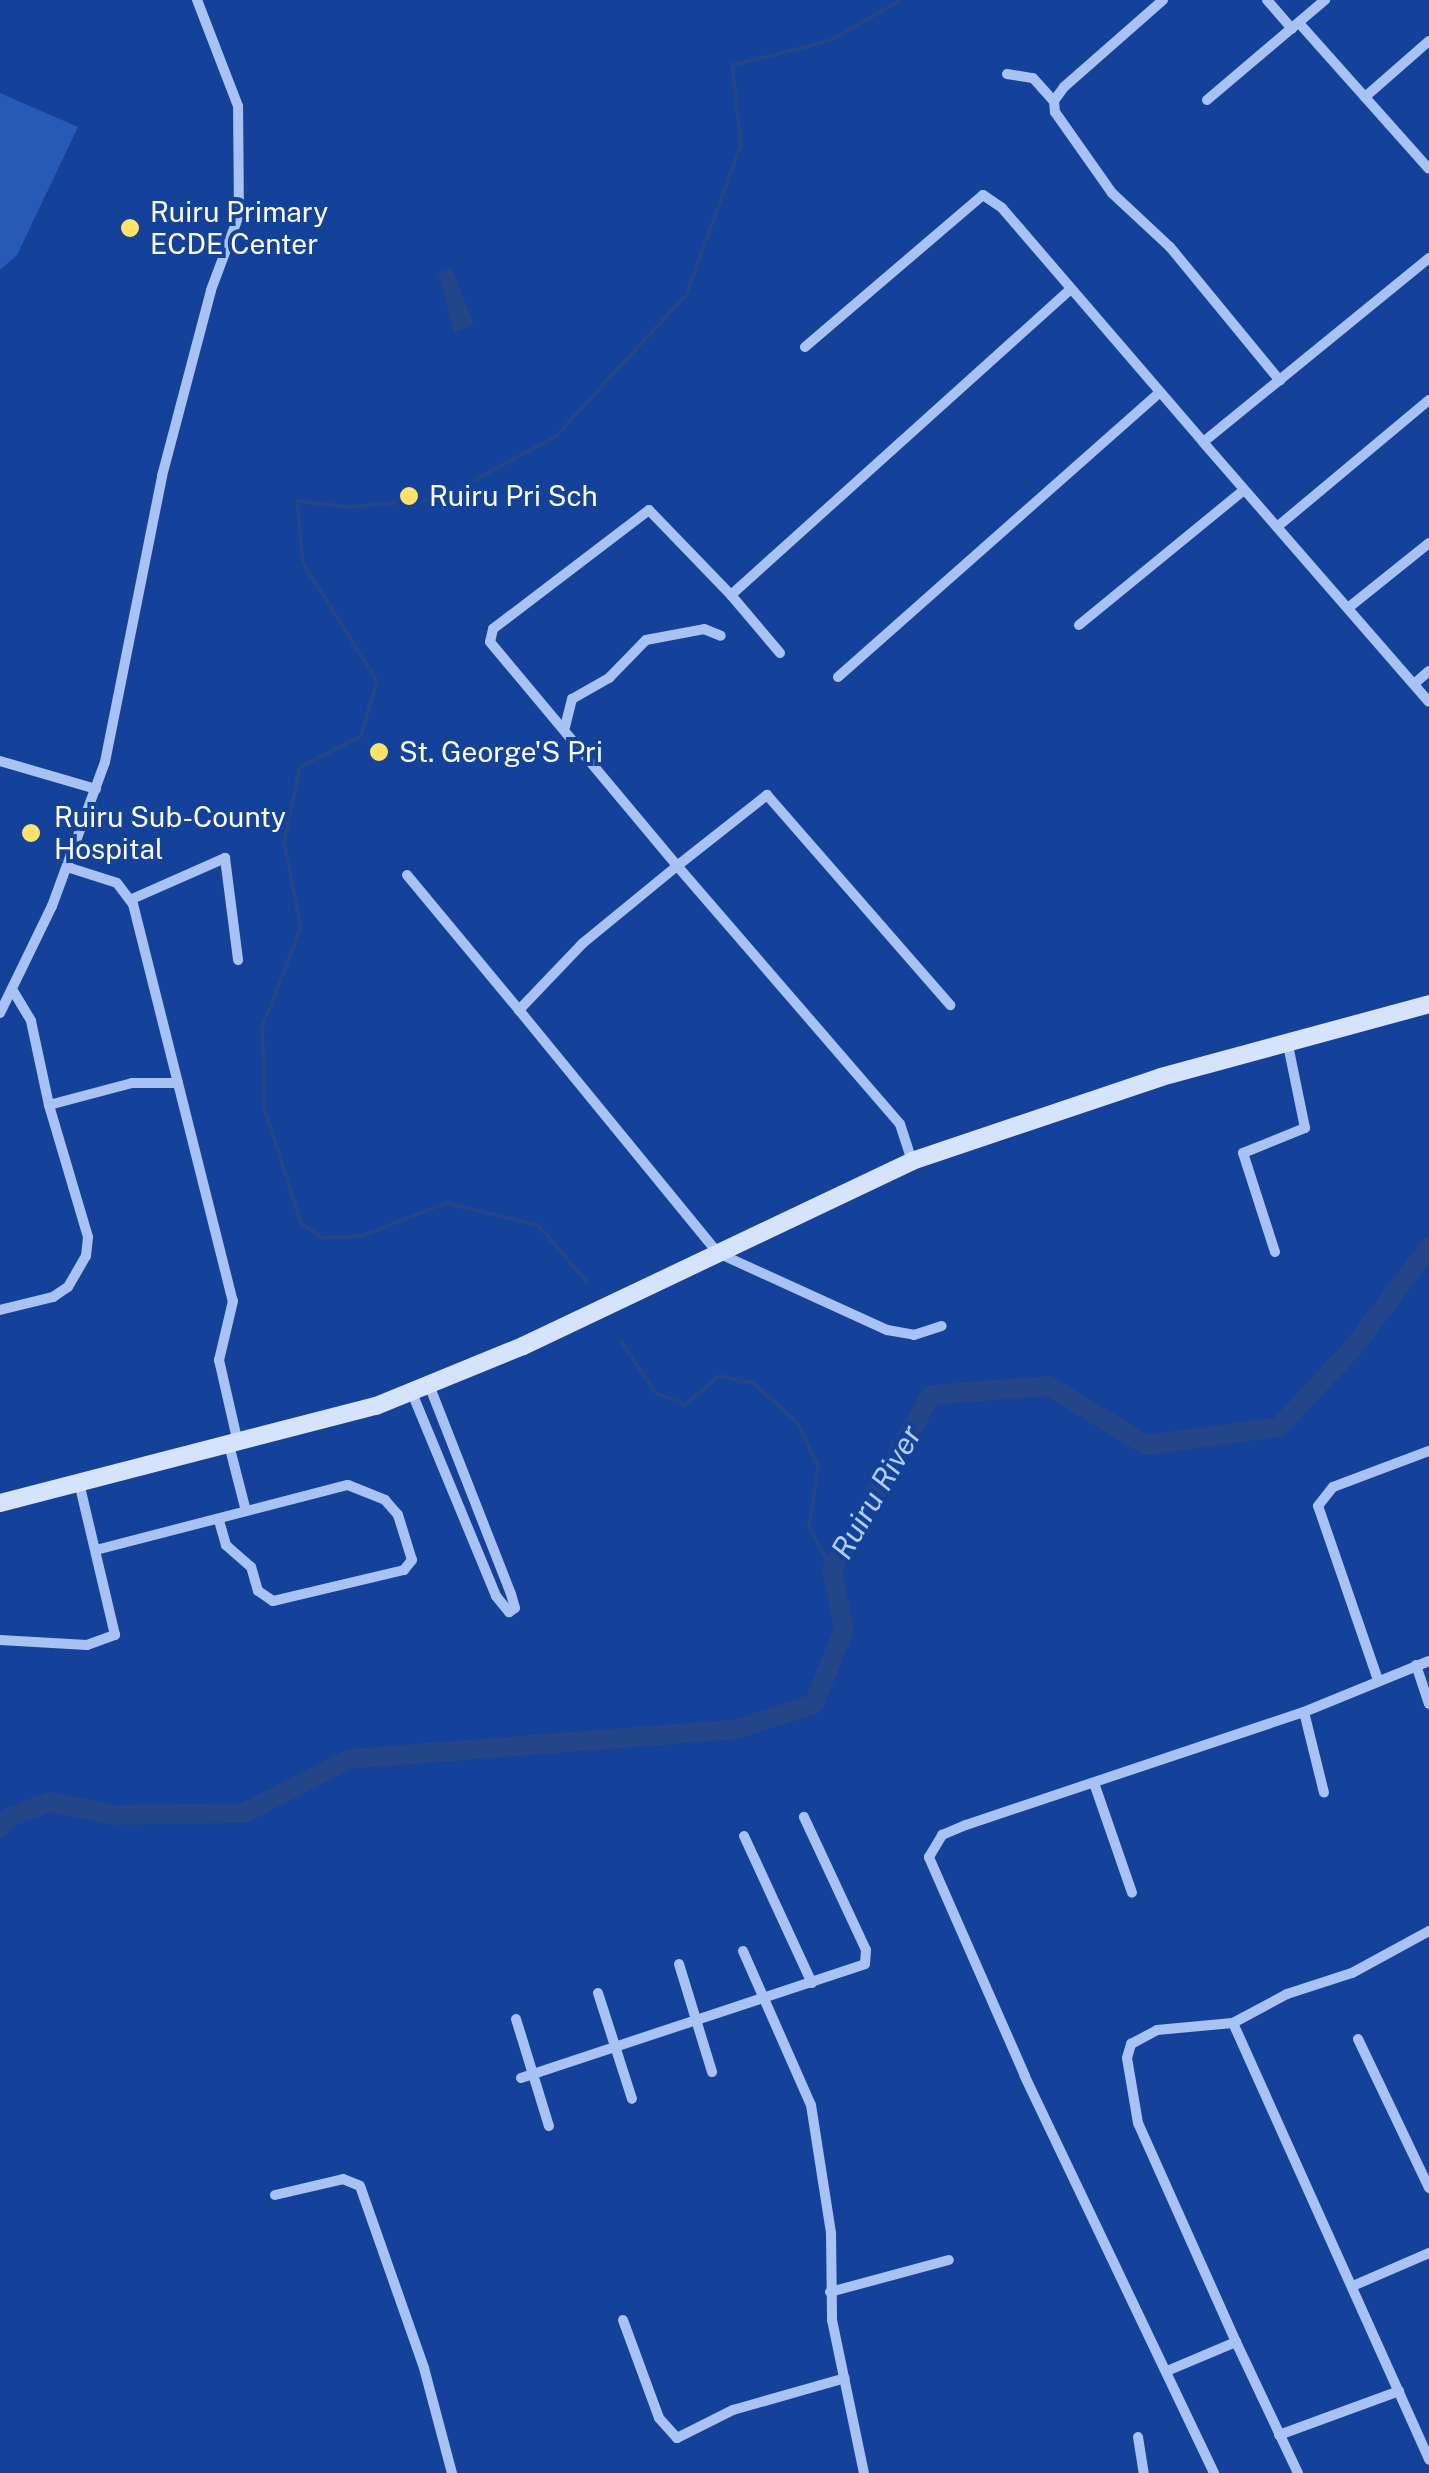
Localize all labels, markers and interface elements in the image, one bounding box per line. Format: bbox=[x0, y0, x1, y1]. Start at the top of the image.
place label: Ruiru Primary ECDE Center bbox=[150, 195, 328, 261]
marker: Ruiru Primary ECDE Center bbox=[119, 217, 141, 239]
place label: Ruiru Pri Sch bbox=[429, 479, 598, 513]
marker: Ruiru Pri Sch bbox=[398, 485, 420, 507]
place label: St. George'S Pri bbox=[399, 735, 603, 769]
marker: St. George'S Pri bbox=[368, 741, 390, 763]
place label: Ruiru Sub-County Hospital bbox=[54, 800, 286, 866]
marker: Ruiru Sub-County Hospital bbox=[18, 820, 44, 846]
water label: Ruiru River bbox=[823, 1419, 929, 1565]

